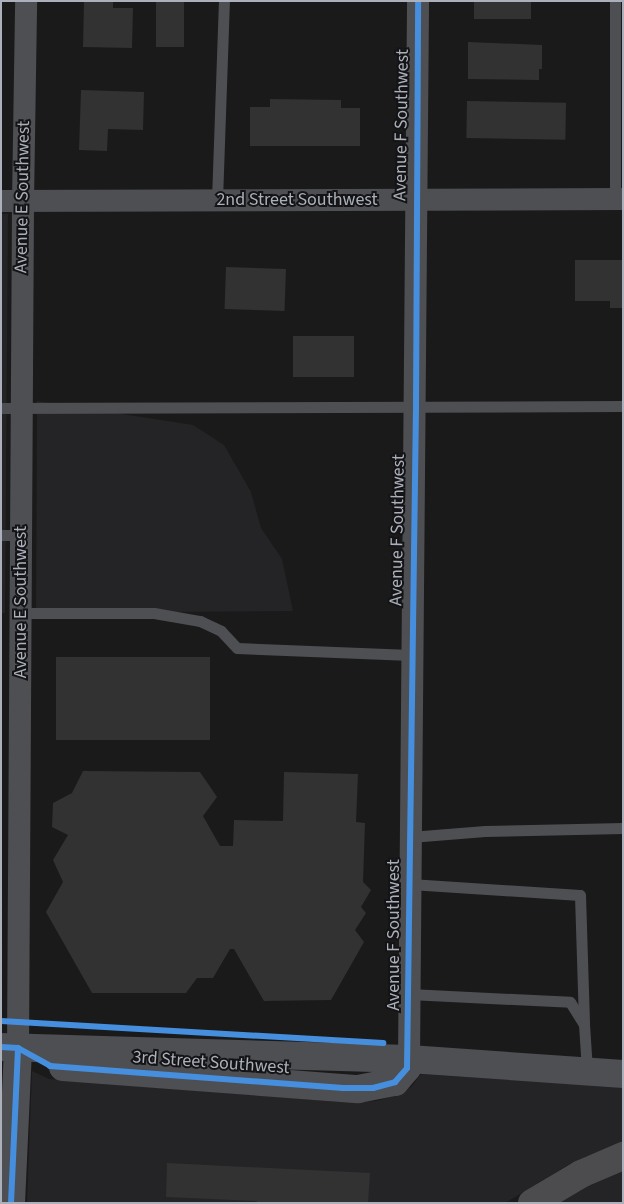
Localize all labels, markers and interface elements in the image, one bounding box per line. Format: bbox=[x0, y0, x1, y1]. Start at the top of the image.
street label: Avenue F Southwest bbox=[390, 49, 414, 201]
street label: Avenue E Southwest bbox=[11, 121, 35, 273]
street label: 2nd Street Southwest bbox=[216, 189, 378, 211]
street label: Avenue F Southwest bbox=[386, 454, 410, 606]
street label: Avenue E Southwest bbox=[10, 526, 32, 678]
street label: Avenue F Southwest bbox=[383, 859, 405, 1011]
street label: 3rd Street Southwest bbox=[132, 1047, 290, 1079]

